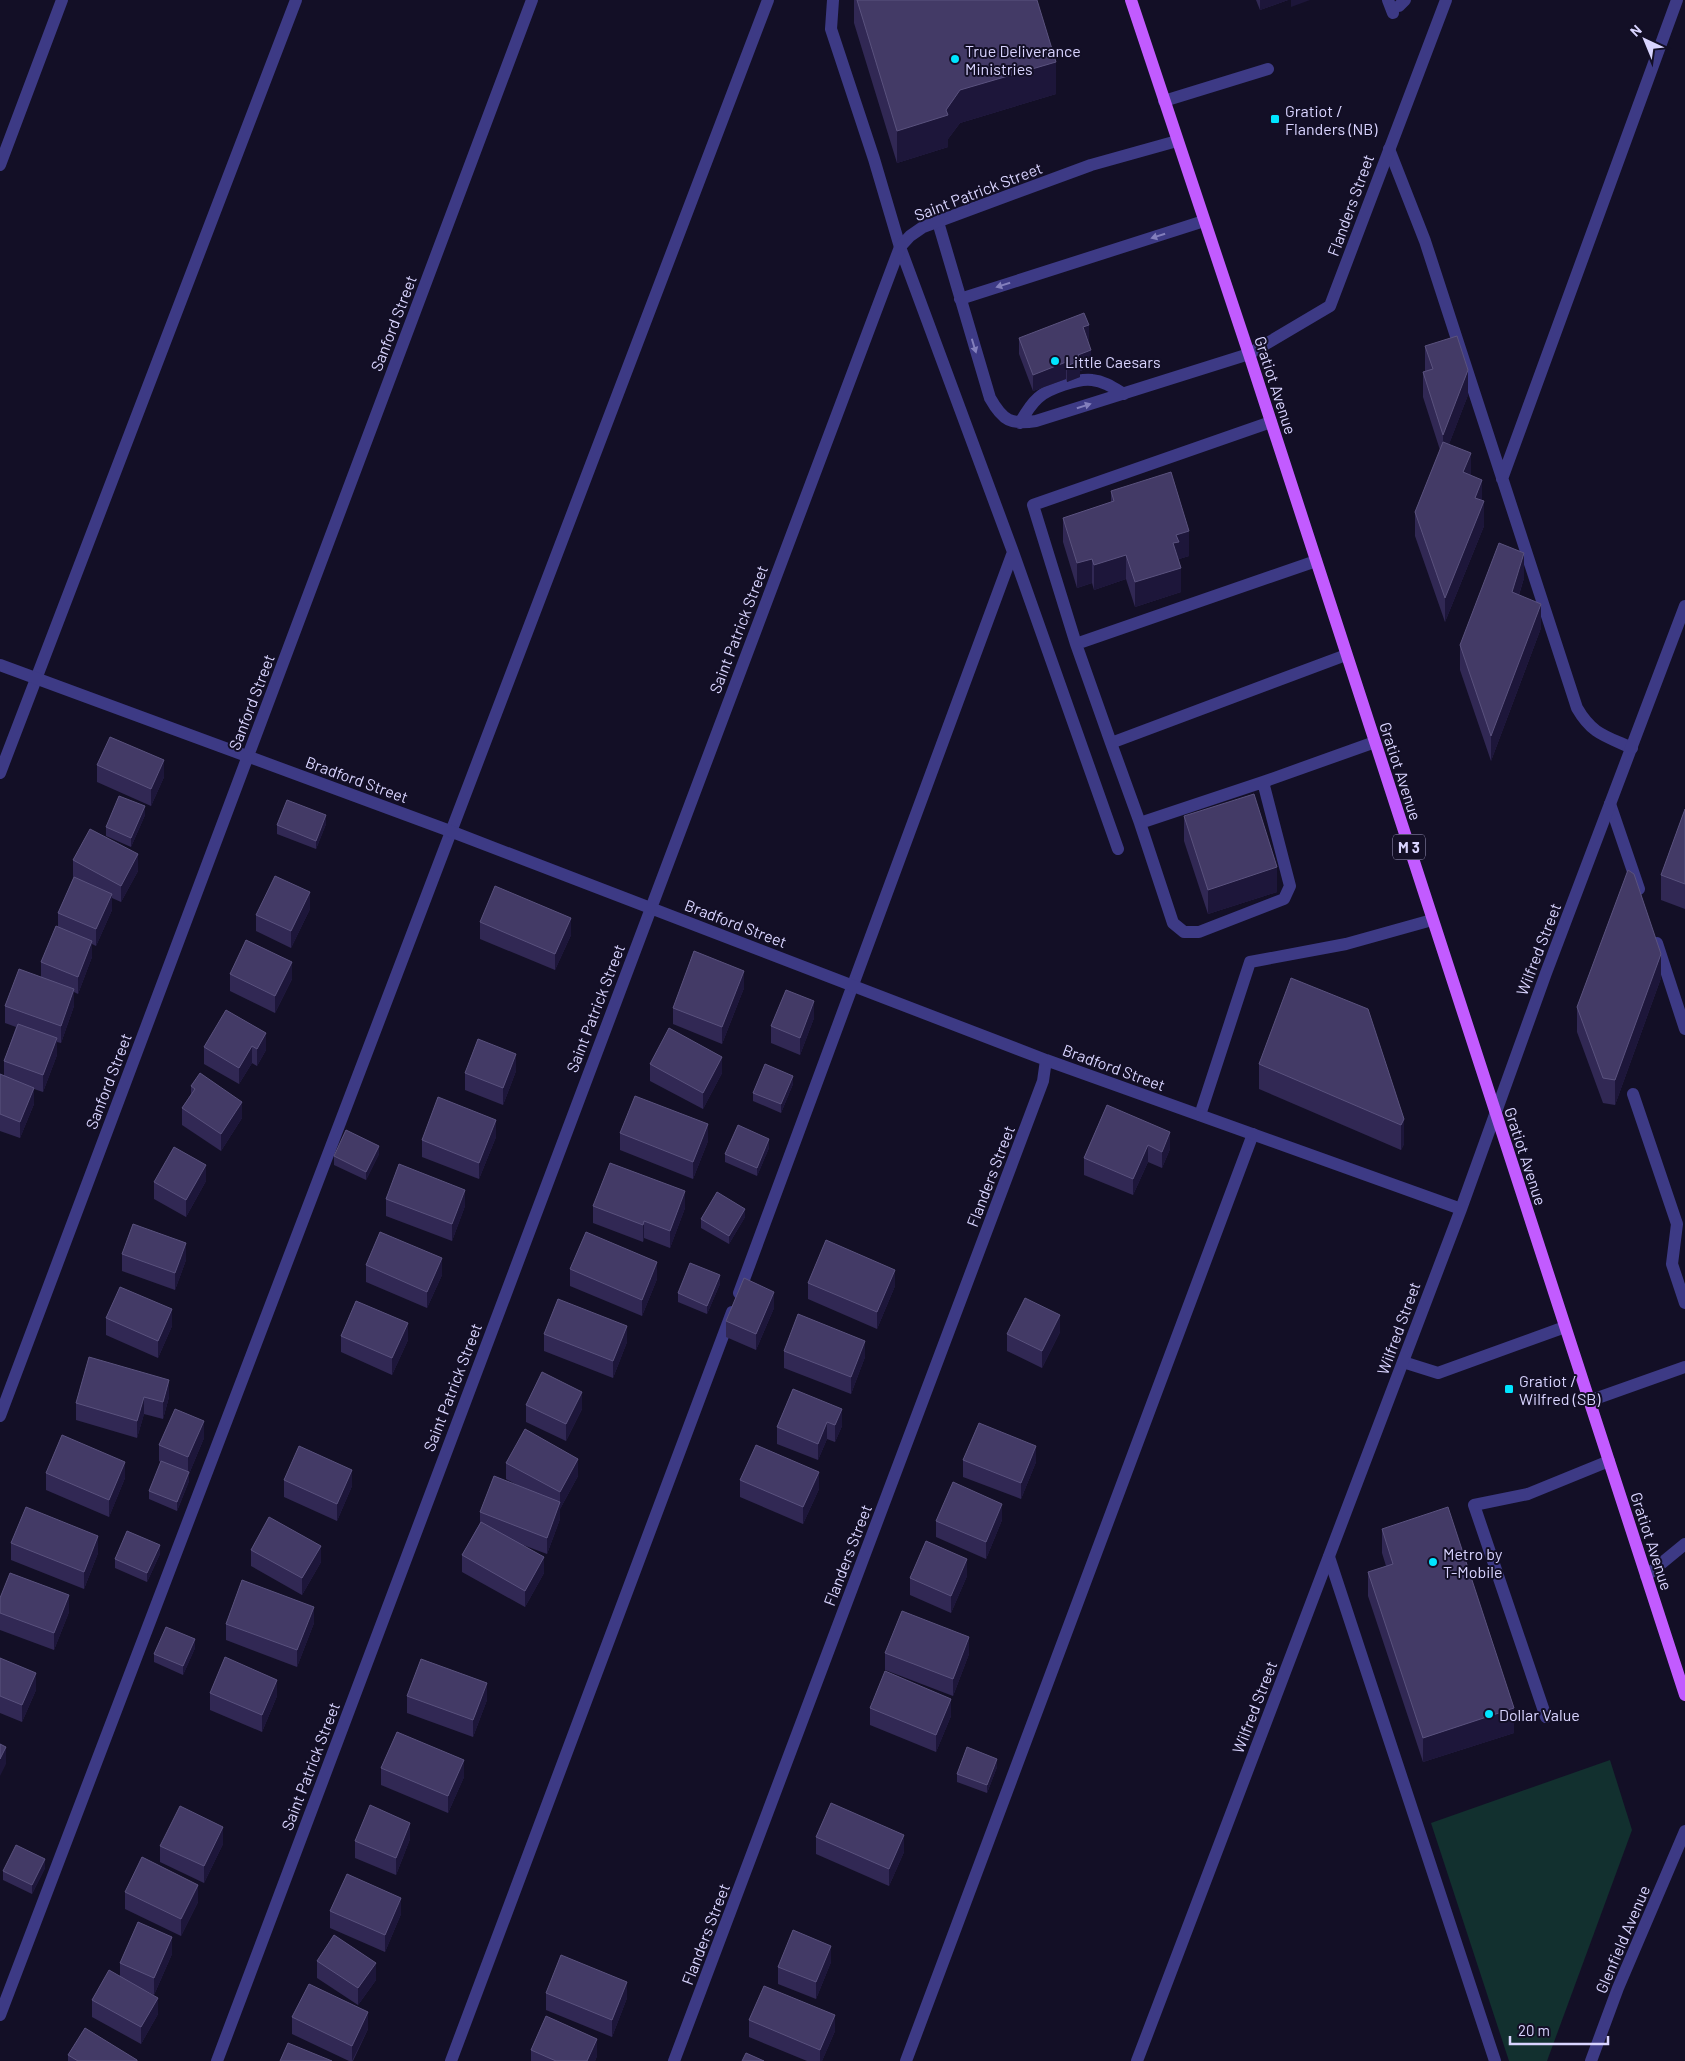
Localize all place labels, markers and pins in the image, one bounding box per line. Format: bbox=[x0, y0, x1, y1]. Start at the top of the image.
place label: True Deliverance Ministries bbox=[965, 41, 1081, 78]
marker: True Deliverance Ministries bbox=[949, 53, 961, 65]
place label: Gratiot / Flanders (NB) bbox=[1285, 101, 1378, 138]
marker: Gratiot / Flanders (NB) bbox=[1269, 113, 1281, 125]
place label: Little Caesars bbox=[1065, 352, 1161, 371]
marker: Little Caesars bbox=[1049, 355, 1061, 367]
place label: Gratiot / Wilfred (SB) bbox=[1519, 1371, 1601, 1408]
marker: Gratiot / Wilfred (SB) bbox=[1503, 1383, 1515, 1395]
place label: Metro by T-Mobile bbox=[1443, 1544, 1503, 1581]
marker: Metro by T-Mobile bbox=[1427, 1556, 1439, 1568]
place label: Dollar Value bbox=[1499, 1705, 1580, 1724]
marker: Dollar Value bbox=[1483, 1708, 1495, 1720]

